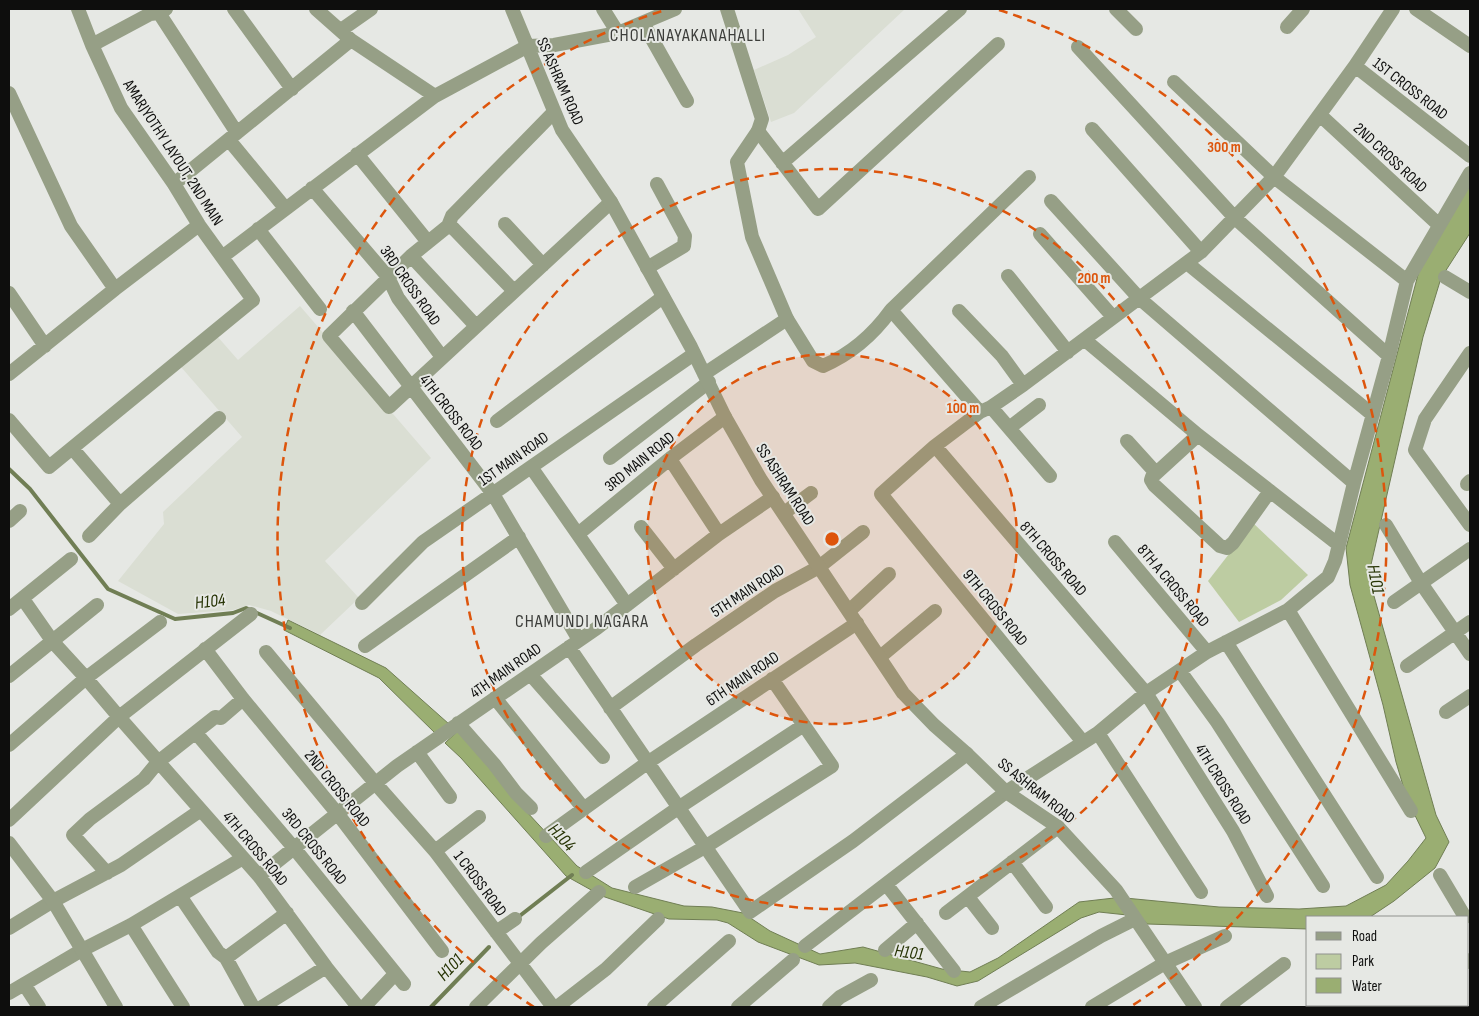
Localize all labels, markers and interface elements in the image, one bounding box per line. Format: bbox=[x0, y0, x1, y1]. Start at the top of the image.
district label: CHOLANAYAKANAHALLI bbox=[610, 25, 766, 46]
street label: SS ASHRAM ROAD bbox=[532, 35, 587, 128]
street label: 1ST CROSS ROAD bbox=[1369, 54, 1451, 124]
street label: AMARJYOTHY LAYOUT, 2ND MAIN bbox=[118, 76, 227, 229]
street label: 2ND CROSS ROAD bbox=[1349, 119, 1431, 197]
text: 300 m bbox=[1207, 138, 1241, 157]
street label: 3RD CROSS ROAD bbox=[375, 242, 444, 330]
text: 200 m bbox=[1077, 269, 1111, 288]
street label: 4TH CROSS ROAD bbox=[415, 371, 487, 455]
text: 100 m bbox=[947, 399, 979, 418]
street label: 1ST MAIN ROAD bbox=[475, 428, 553, 490]
street label: 3RD MAIN ROAD bbox=[601, 428, 679, 496]
street label: SS ASHRAM ROAD bbox=[751, 440, 818, 529]
street label: 8TH CROSS ROAD bbox=[1015, 518, 1091, 600]
centre of rings bbox=[823, 530, 841, 548]
street label: 8TH A CROSS ROAD bbox=[1133, 541, 1213, 631]
street label: 5TH MAIN ROAD bbox=[708, 560, 788, 622]
water label: H101 bbox=[1362, 563, 1389, 595]
street label: 9TH CROSS ROAD bbox=[958, 566, 1032, 650]
water label: H104 bbox=[194, 589, 227, 614]
district label: CHAMUNDI NAGARA bbox=[515, 611, 649, 632]
street label: 4TH MAIN ROAD bbox=[466, 640, 545, 703]
street label: 6TH MAIN ROAD bbox=[703, 648, 783, 711]
street label: 4TH CROSS ROAD bbox=[1190, 741, 1255, 829]
street label: 2ND CROSS ROAD bbox=[300, 747, 374, 831]
street label: SS ASHRAM ROAD bbox=[994, 754, 1079, 828]
street label: 3RD CROSS ROAD bbox=[277, 805, 351, 889]
street label: 4TH CROSS ROAD bbox=[218, 808, 292, 890]
water label: H104 bbox=[544, 819, 580, 856]
street label: 1 CROSS ROAD bbox=[449, 848, 511, 920]
legend bbox=[1306, 916, 1469, 1006]
text: Road bbox=[1352, 927, 1377, 946]
water label: H101 bbox=[893, 940, 925, 965]
water label: H101 bbox=[433, 950, 468, 985]
text: Park bbox=[1352, 952, 1374, 971]
text: Water bbox=[1352, 977, 1383, 996]

